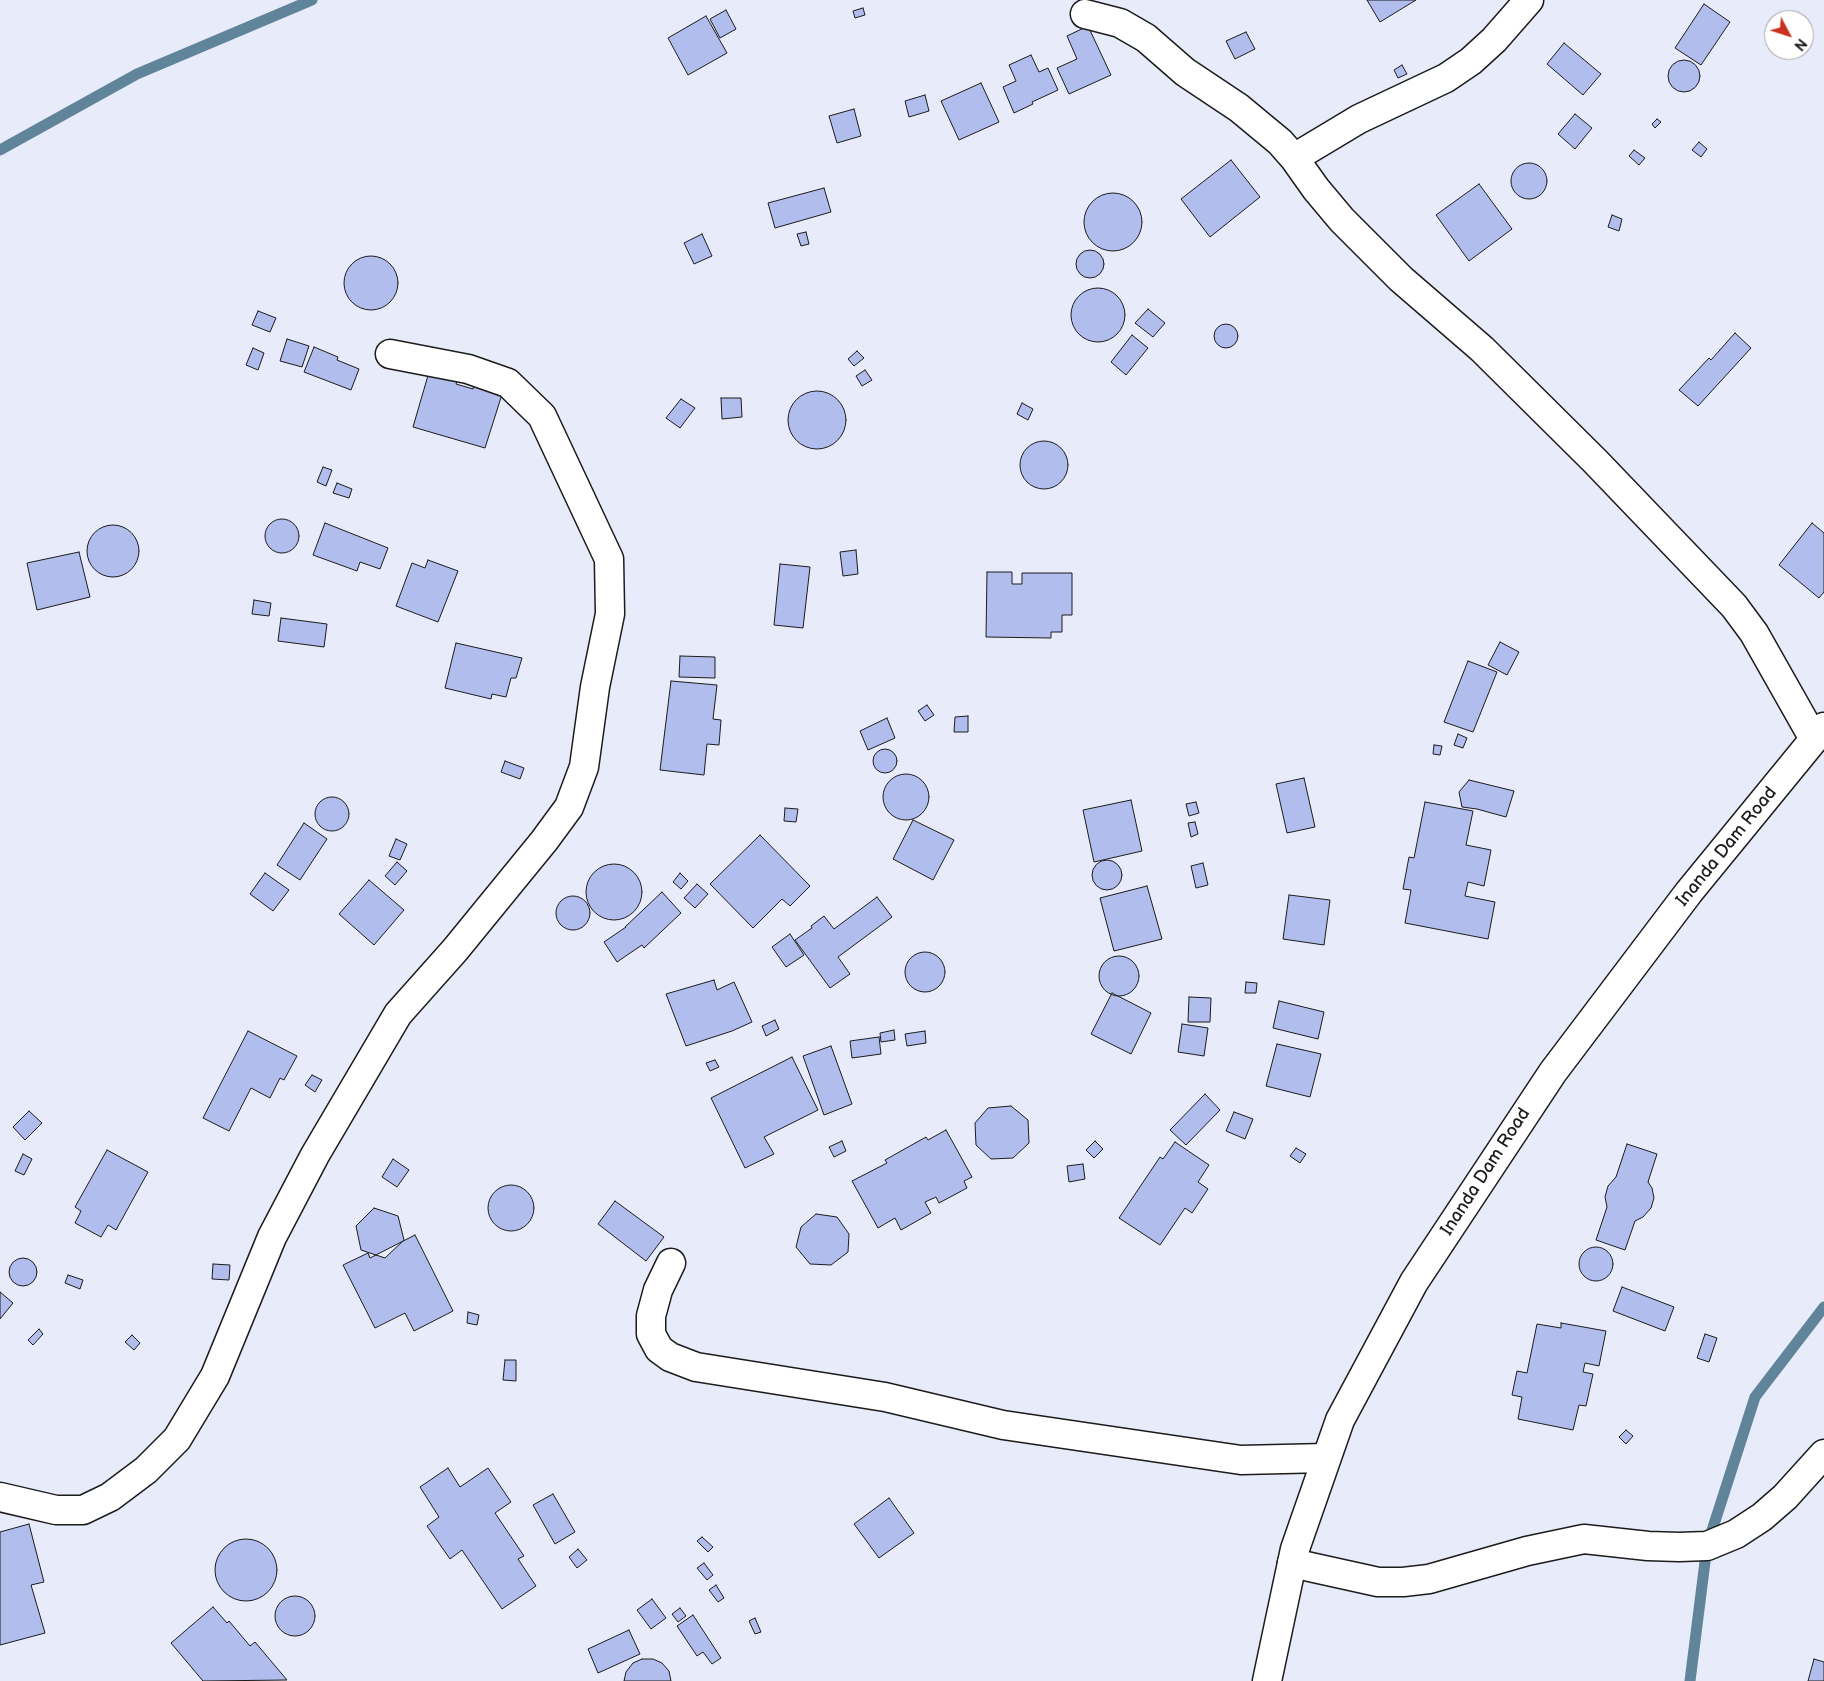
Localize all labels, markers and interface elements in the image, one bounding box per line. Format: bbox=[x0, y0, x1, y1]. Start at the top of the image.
north arrow bbox=[1764, 10, 1814, 60]
text: N bbox=[1790, 35, 1810, 54]
street label: Inanda Dam Road bbox=[1672, 783, 1782, 911]
street label: Inanda Dam Road bbox=[1437, 1104, 1535, 1240]

